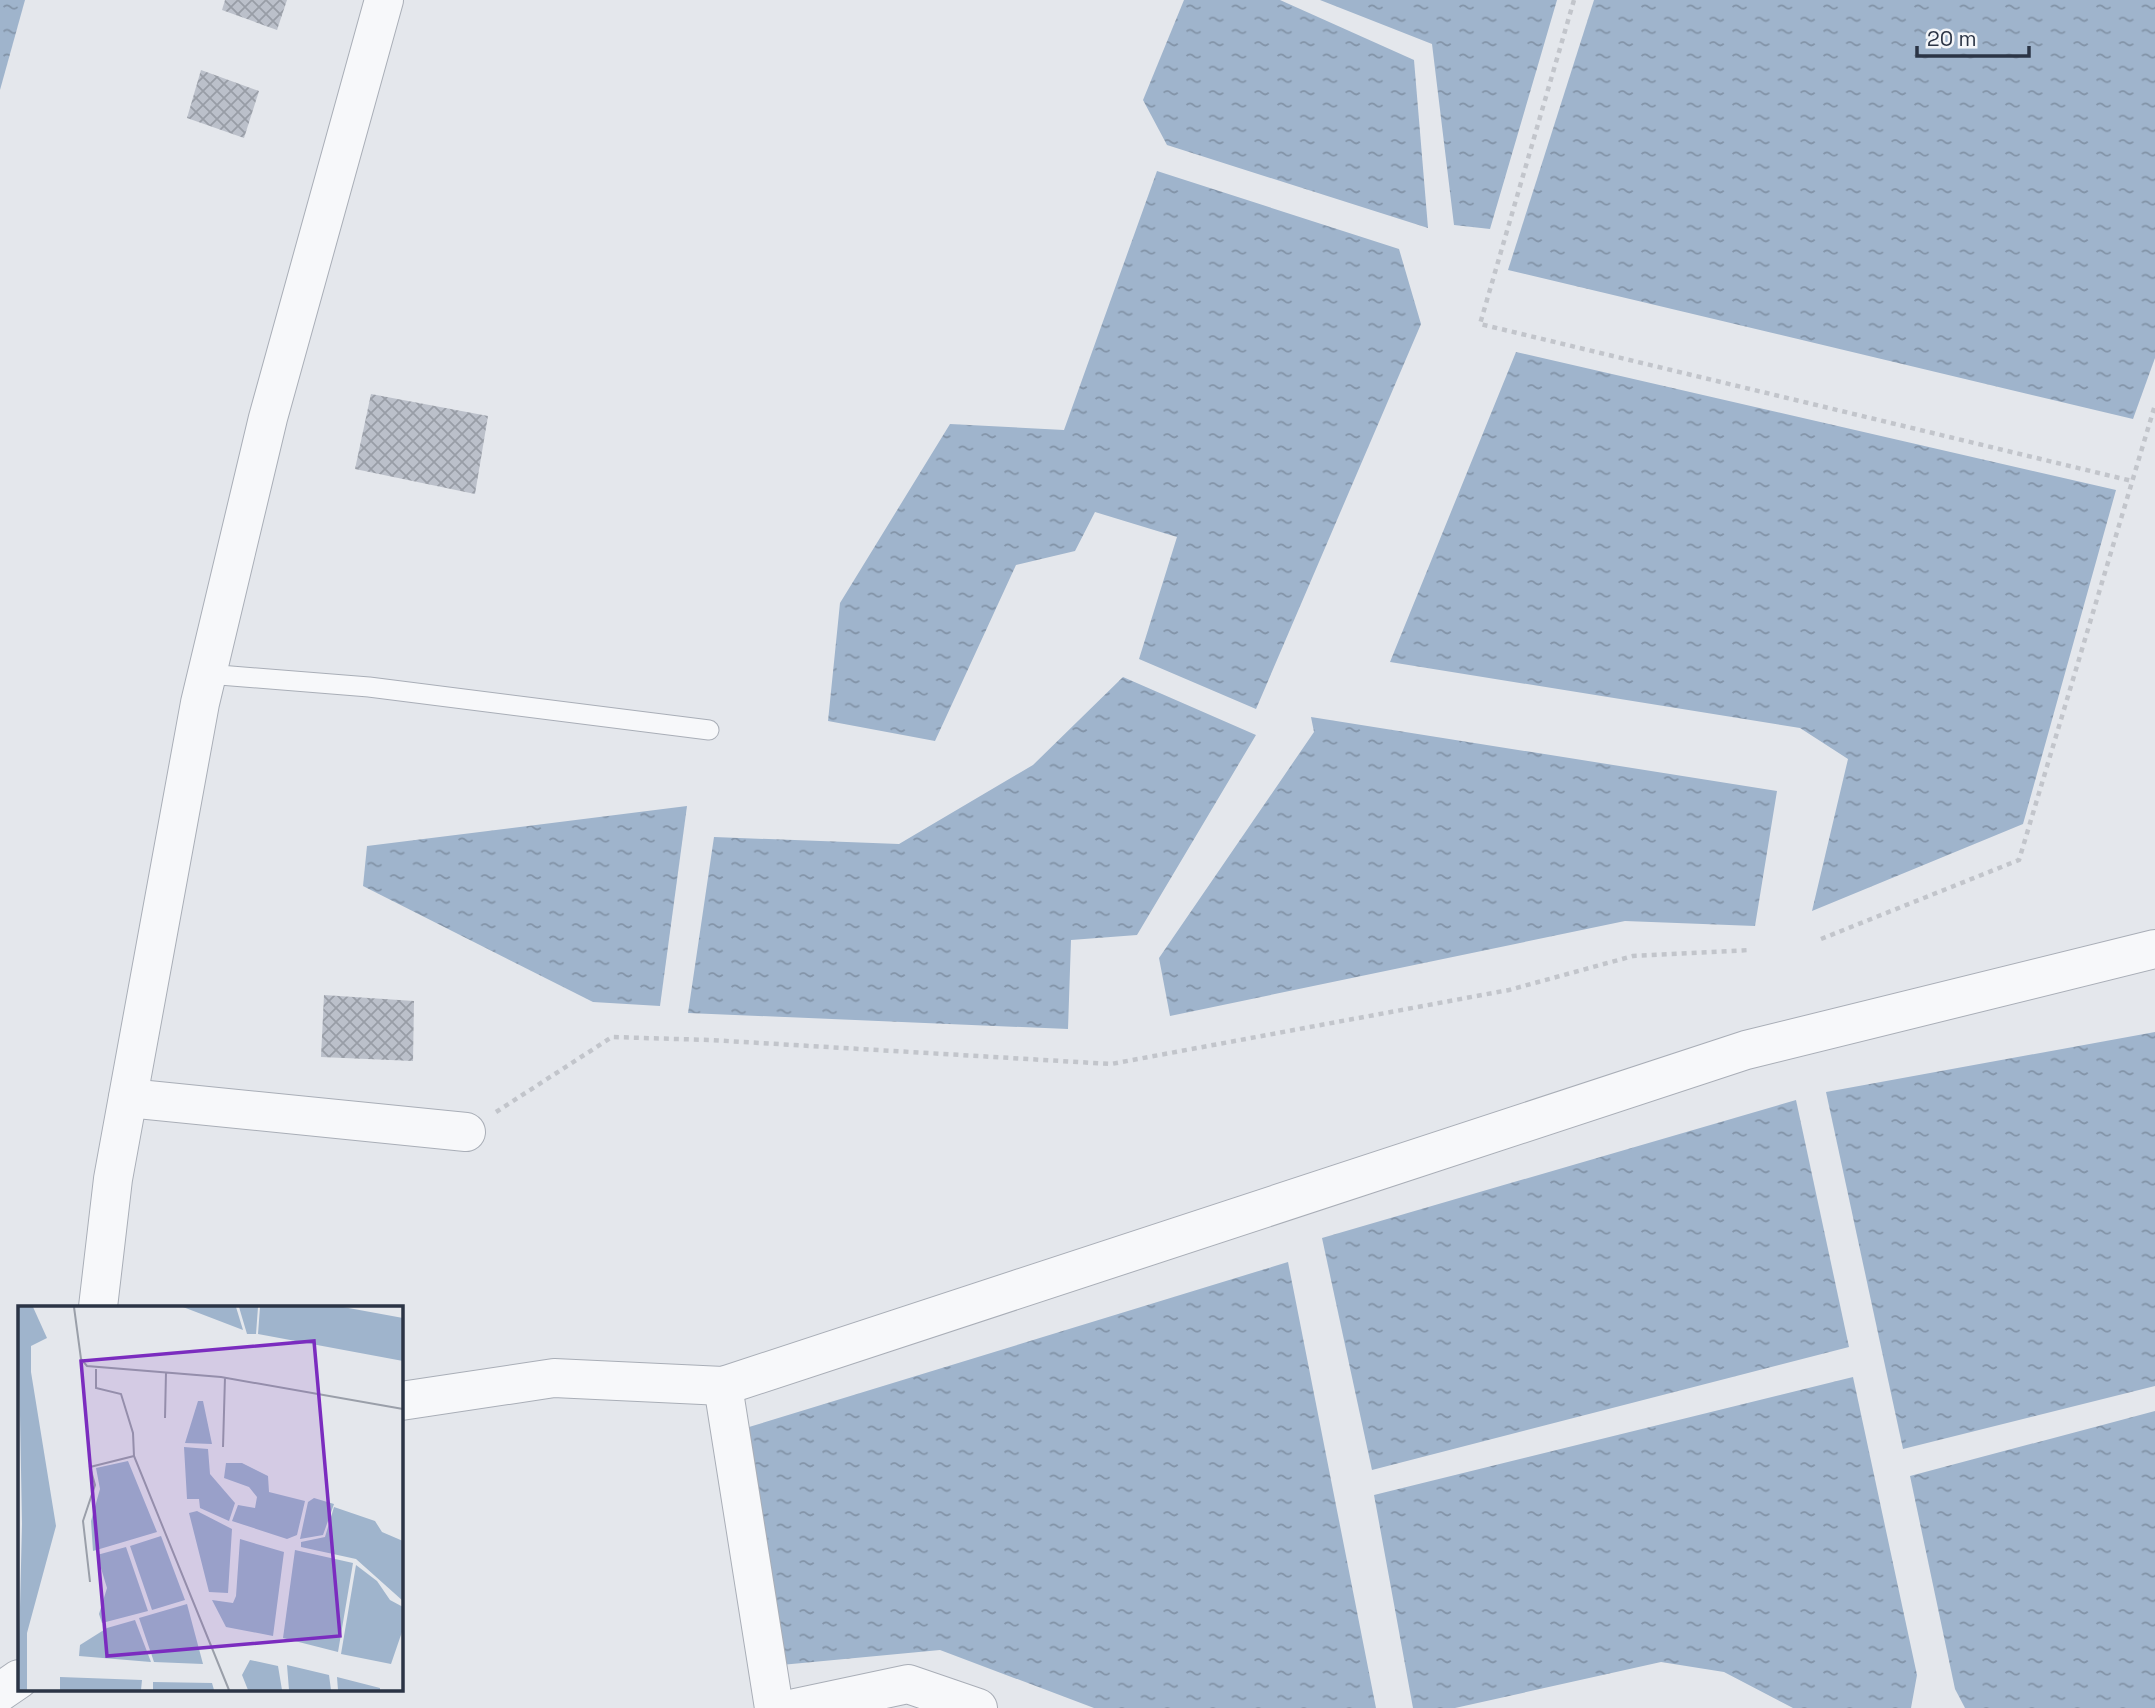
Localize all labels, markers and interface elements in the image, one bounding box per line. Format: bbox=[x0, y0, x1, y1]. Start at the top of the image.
scale bar bbox=[1917, 14, 2029, 58]
text: 20 m bbox=[1927, 25, 1977, 52]
inset map bbox=[18, 1306, 402, 1690]

